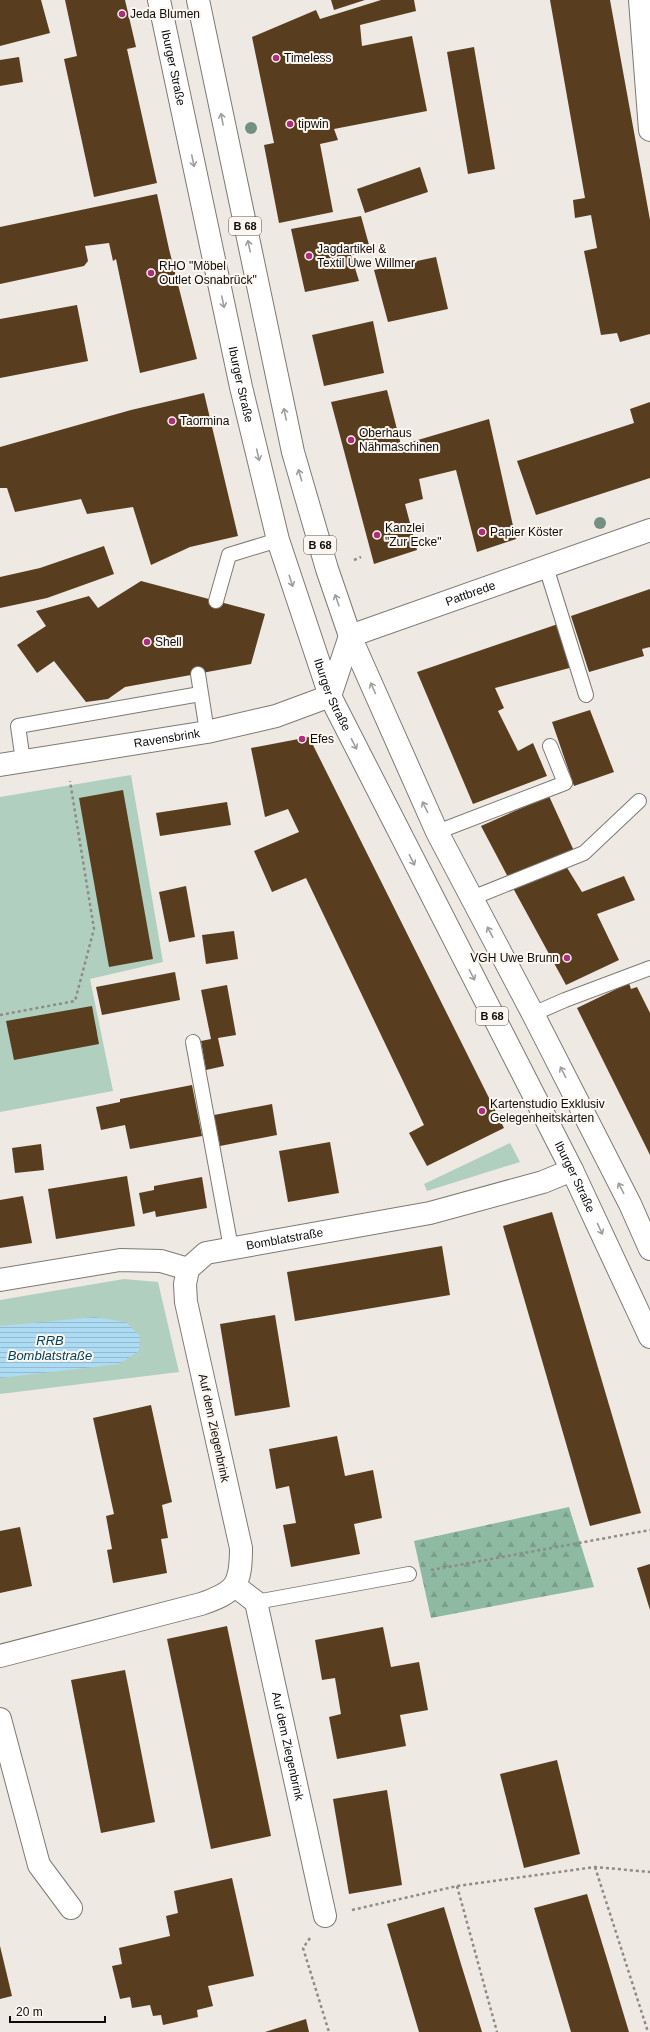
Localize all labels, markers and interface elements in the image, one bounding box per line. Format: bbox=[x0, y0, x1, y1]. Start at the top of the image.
place label: Jeda Blumen bbox=[130, 7, 200, 21]
marker: Jeda Blumen bbox=[117, 9, 127, 19]
street label: Iburger Straße bbox=[158, 28, 188, 107]
place label: Timeless bbox=[284, 51, 332, 65]
marker: Timeless bbox=[271, 53, 281, 63]
one-way arrow bbox=[218, 113, 226, 126]
place label: tipwin bbox=[298, 117, 329, 131]
marker: tipwin bbox=[285, 119, 295, 129]
one-way arrow bbox=[189, 155, 197, 168]
road number: B 68 bbox=[229, 217, 261, 235]
one-way arrow bbox=[244, 240, 252, 253]
place label: Jagdartikel & Textil Uwe Willmer bbox=[317, 242, 415, 270]
marker: Jagdartikel & Textil Uwe Willmer bbox=[304, 251, 314, 261]
place label: RHO "Möbel Outlet Osnabrück" bbox=[159, 259, 257, 287]
marker: RHO "Möbel Outlet Osnabrück" bbox=[146, 268, 156, 278]
one-way arrow bbox=[219, 295, 227, 308]
street label: Iburger Straße bbox=[226, 345, 256, 424]
one-way arrow bbox=[280, 408, 288, 421]
place label: Taormina bbox=[180, 414, 230, 428]
marker: Taormina bbox=[167, 416, 177, 426]
place label: Oberhaus Nähmaschinen bbox=[359, 426, 439, 454]
marker: Oberhaus Nähmaschinen bbox=[346, 435, 356, 445]
one-way arrow bbox=[254, 448, 262, 461]
one-way arrow bbox=[296, 469, 303, 482]
place label: Kanzlei "Zur Ecke" bbox=[385, 521, 442, 549]
place label: Papier Köster bbox=[490, 525, 563, 539]
marker: Papier Köster bbox=[477, 527, 487, 537]
marker: Kanzlei "Zur Ecke" bbox=[372, 530, 382, 540]
road number: B 68 bbox=[304, 536, 336, 554]
one-way arrow bbox=[288, 574, 295, 587]
street label: Pattbrede bbox=[444, 578, 498, 609]
one-way arrow bbox=[333, 594, 341, 606]
place label: Shell bbox=[155, 635, 182, 649]
marker: Shell bbox=[142, 637, 152, 647]
street label: Iburger Straße bbox=[311, 657, 354, 734]
one-way arrow bbox=[369, 682, 376, 694]
street label: Ravensbrink bbox=[133, 726, 202, 751]
place label: Efes bbox=[310, 732, 334, 746]
marker: Efes bbox=[297, 734, 307, 744]
one-way arrow bbox=[351, 737, 358, 749]
one-way arrow bbox=[421, 801, 428, 813]
one-way arrow bbox=[409, 854, 416, 866]
one-way arrow bbox=[486, 926, 493, 938]
place label: VGH Uwe Brunn bbox=[470, 951, 559, 965]
marker: VGH Uwe Brunn bbox=[562, 953, 572, 963]
one-way arrow bbox=[468, 969, 476, 981]
road number: B 68 bbox=[476, 1007, 508, 1025]
one-way arrow bbox=[559, 1066, 566, 1078]
place label: Kartenstudio Exklusiv Gelegenheitskarten bbox=[490, 1097, 605, 1125]
marker: Kartenstudio Exklusiv Gelegenheitskarten bbox=[477, 1106, 487, 1116]
street label: Iburger Straße bbox=[551, 1139, 598, 1215]
one-way arrow bbox=[617, 1182, 625, 1194]
one-way arrow bbox=[597, 1222, 604, 1234]
street label: Bomblatstraße bbox=[245, 1225, 325, 1253]
water label: RRB Bomblatstraße bbox=[8, 1333, 92, 1363]
street label: Auf dem Ziegenbrink bbox=[196, 1372, 233, 1485]
street label: Auf dem Ziegenbrink bbox=[269, 1690, 307, 1803]
scale bar bbox=[10, 1998, 105, 2024]
text: 20 m bbox=[16, 2005, 43, 2019]

